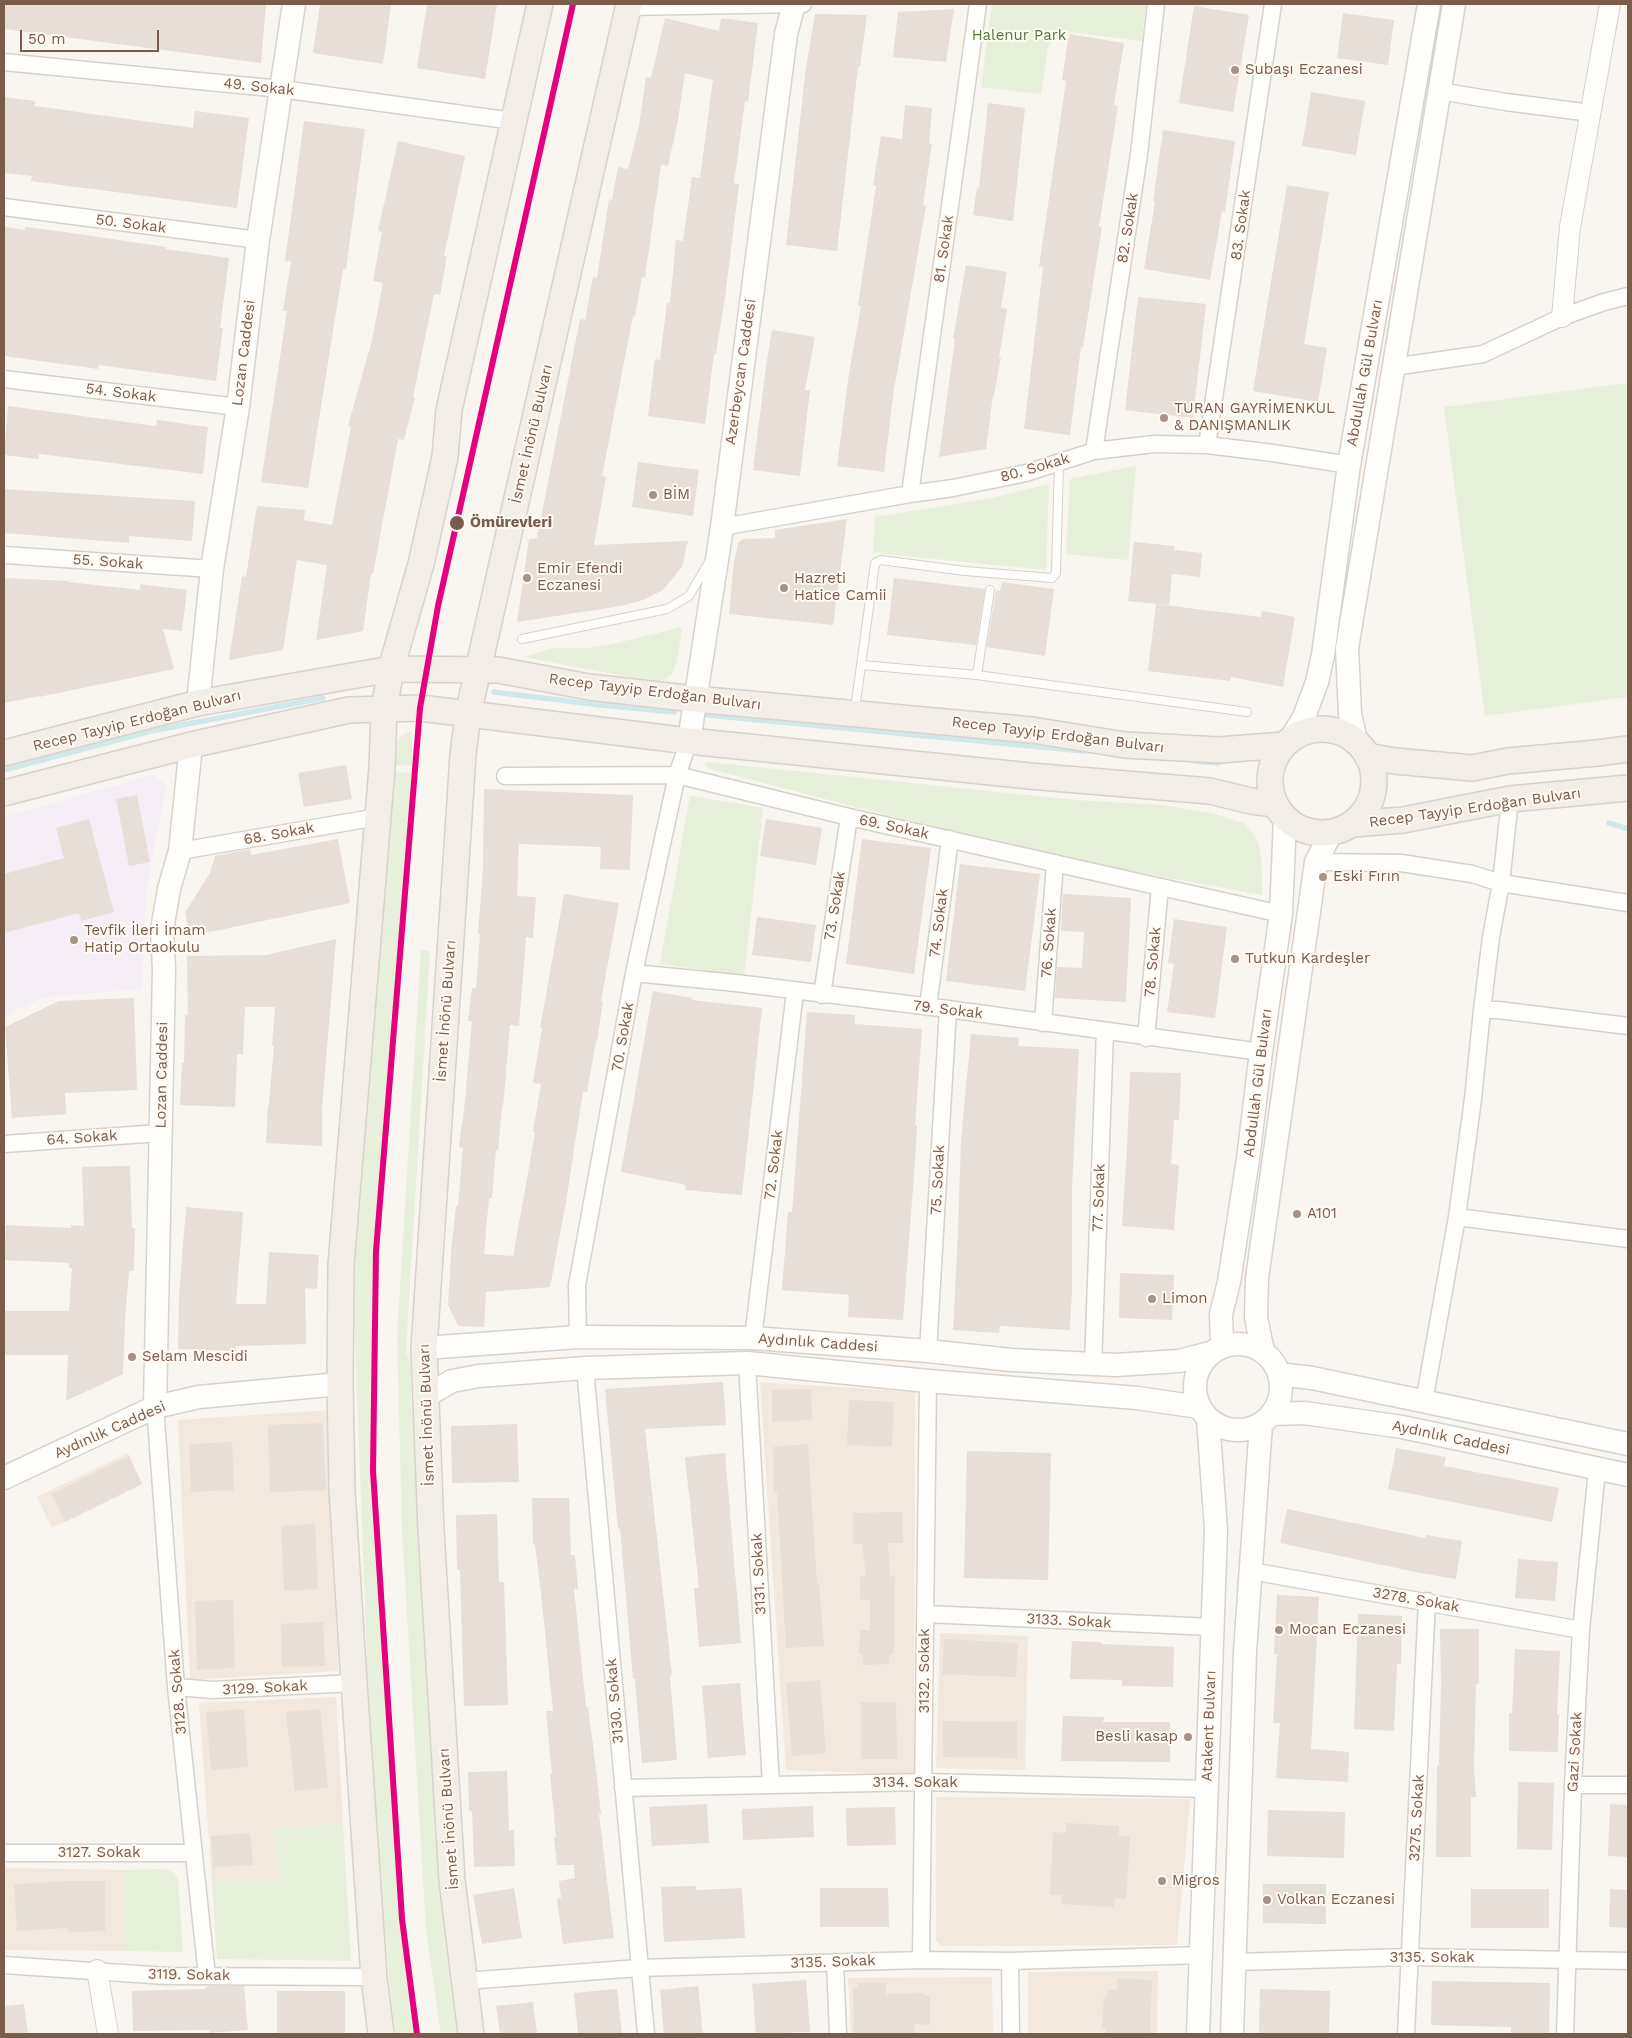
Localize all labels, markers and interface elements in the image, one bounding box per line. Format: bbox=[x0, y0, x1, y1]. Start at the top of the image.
scale bar bbox=[22, 20, 161, 52]
park label: Halenur Park bbox=[972, 27, 1066, 45]
text: 50 m bbox=[28, 30, 65, 48]
place label: Subaşı Eczanesi bbox=[1245, 61, 1363, 79]
marker: Subaşı Eczanesi bbox=[1229, 64, 1241, 76]
street label: 49. Sokak bbox=[223, 74, 295, 100]
street label: 83. Sokak bbox=[1227, 189, 1255, 261]
street label: 82. Sokak bbox=[1114, 192, 1142, 264]
street label: 50. Sokak bbox=[95, 211, 167, 237]
street label: 81. Sokak bbox=[930, 214, 958, 284]
street label: Azerbeycan Caddesi bbox=[722, 298, 760, 446]
street label: Abdullah Gül Bulvarı bbox=[1343, 298, 1387, 448]
street label: Lozan Caddesi bbox=[229, 299, 259, 407]
street label: İsmet İnönü Bulvarı bbox=[507, 363, 557, 505]
street label: 54. Sokak bbox=[85, 380, 157, 406]
place label: TURAN GAYRİMENKUL & DANIŞMANLIK bbox=[1174, 400, 1335, 435]
marker: TURAN GAYRİMENKUL & DANIŞMANLIK bbox=[1158, 412, 1170, 424]
street label: 80. Sokak bbox=[998, 450, 1072, 486]
place label: BİM bbox=[663, 486, 690, 504]
marker: BİM bbox=[647, 489, 659, 501]
marker: Ömürevleri bbox=[448, 514, 466, 532]
place label: Ömürevleri bbox=[470, 514, 552, 532]
street label: 55. Sokak bbox=[72, 551, 144, 573]
place label: Emir Efendi Eczanesi bbox=[537, 560, 622, 595]
place label: Hazreti Hatice Camii bbox=[794, 570, 887, 605]
marker: Emir Efendi Eczanesi bbox=[521, 572, 533, 584]
marker: Hazreti Hatice Camii bbox=[778, 582, 790, 594]
street label: Recep Tayyip Erdoğan Bulvarı bbox=[548, 670, 762, 714]
street label: Recep Tayyip Erdoğan Bulvarı bbox=[31, 686, 243, 756]
street label: Recep Tayyip Erdoğan Bulvarı bbox=[951, 713, 1165, 757]
street label: Recep Tayyip Erdoğan Bulvarı bbox=[1368, 784, 1582, 832]
street label: 69. Sokak bbox=[857, 811, 931, 843]
street label: 68. Sokak bbox=[242, 819, 316, 849]
place label: Eski Fırın bbox=[1333, 868, 1400, 886]
street label: 73. Sokak bbox=[821, 870, 849, 942]
marker: Eski Fırın bbox=[1317, 871, 1329, 883]
street label: 74. Sokak bbox=[926, 887, 952, 959]
street label: 76. Sokak bbox=[1038, 907, 1060, 979]
place label: Tevfik İleri İmam Hatip Ortaokulu bbox=[84, 922, 205, 957]
street label: 78. Sokak bbox=[1141, 926, 1165, 998]
marker: Tevfik İleri İmam Hatip Ortaokulu bbox=[68, 934, 80, 946]
street label: İsmet İnönü Bulvarı bbox=[432, 939, 460, 1083]
place label: Tutkun Kardeşler bbox=[1245, 950, 1370, 968]
marker: Tutkun Kardeşler bbox=[1229, 953, 1241, 965]
street label: 79. Sokak bbox=[912, 997, 984, 1023]
street label: 70. Sokak bbox=[608, 1001, 638, 1073]
street label: Abdullah Gül Bulvarı bbox=[1240, 1008, 1276, 1158]
street label: Lozan Caddesi bbox=[152, 1022, 172, 1128]
street label: 64. Sokak bbox=[46, 1127, 118, 1149]
street label: 72. Sokak bbox=[761, 1129, 787, 1201]
street label: 75. Sokak bbox=[927, 1144, 949, 1216]
street label: 77. Sokak bbox=[1089, 1163, 1109, 1233]
place label: A101 bbox=[1307, 1205, 1337, 1223]
marker: A101 bbox=[1291, 1208, 1303, 1220]
place label: Limon bbox=[1162, 1290, 1208, 1308]
marker: Limon bbox=[1146, 1293, 1158, 1305]
street label: Aydınlık Caddesi bbox=[758, 1330, 878, 1356]
street label: İsmet İnönü Bulvarı bbox=[416, 1344, 438, 1486]
place label: Selam Mescidi bbox=[142, 1348, 248, 1366]
marker: Selam Mescidi bbox=[126, 1351, 138, 1363]
street label: Aydınlık Caddesi bbox=[52, 1397, 168, 1463]
street label: Aydınlık Caddesi bbox=[1390, 1417, 1512, 1459]
street label: 3131. Sokak bbox=[748, 1532, 770, 1616]
street label: 3278. Sokak bbox=[1371, 1584, 1461, 1616]
street label: 3133. Sokak bbox=[1026, 1610, 1112, 1632]
place label: Mocan Eczanesi bbox=[1289, 1621, 1406, 1639]
marker: Mocan Eczanesi bbox=[1273, 1624, 1285, 1636]
street label: 3132. Sokak bbox=[916, 1628, 934, 1714]
street label: 3128. Sokak bbox=[165, 1649, 191, 1735]
street label: 3130. Sokak bbox=[602, 1658, 628, 1744]
street label: Atakent Bulvarı bbox=[1198, 1670, 1220, 1782]
street label: 3129. Sokak bbox=[222, 1677, 308, 1699]
street label: Gazi Sokak bbox=[1564, 1711, 1586, 1793]
place label: Besli kasap bbox=[1095, 1728, 1178, 1746]
marker: Besli kasap bbox=[1182, 1731, 1194, 1743]
street label: İsmet İnönü Bulvarı bbox=[435, 1747, 463, 1891]
street label: 3134. Sokak bbox=[872, 1774, 958, 1792]
street label: 3275. Sokak bbox=[1406, 1774, 1428, 1862]
street label: 3127. Sokak bbox=[57, 1844, 141, 1862]
place label: Migros bbox=[1172, 1872, 1220, 1890]
marker: Migros bbox=[1156, 1875, 1168, 1887]
place label: Volkan Eczanesi bbox=[1277, 1891, 1395, 1909]
marker: Volkan Eczanesi bbox=[1261, 1894, 1273, 1906]
street label: 3135. Sokak bbox=[1389, 1949, 1475, 1967]
street label: 3135. Sokak bbox=[790, 1952, 876, 1972]
street label: 3119. Sokak bbox=[148, 1965, 230, 1985]

